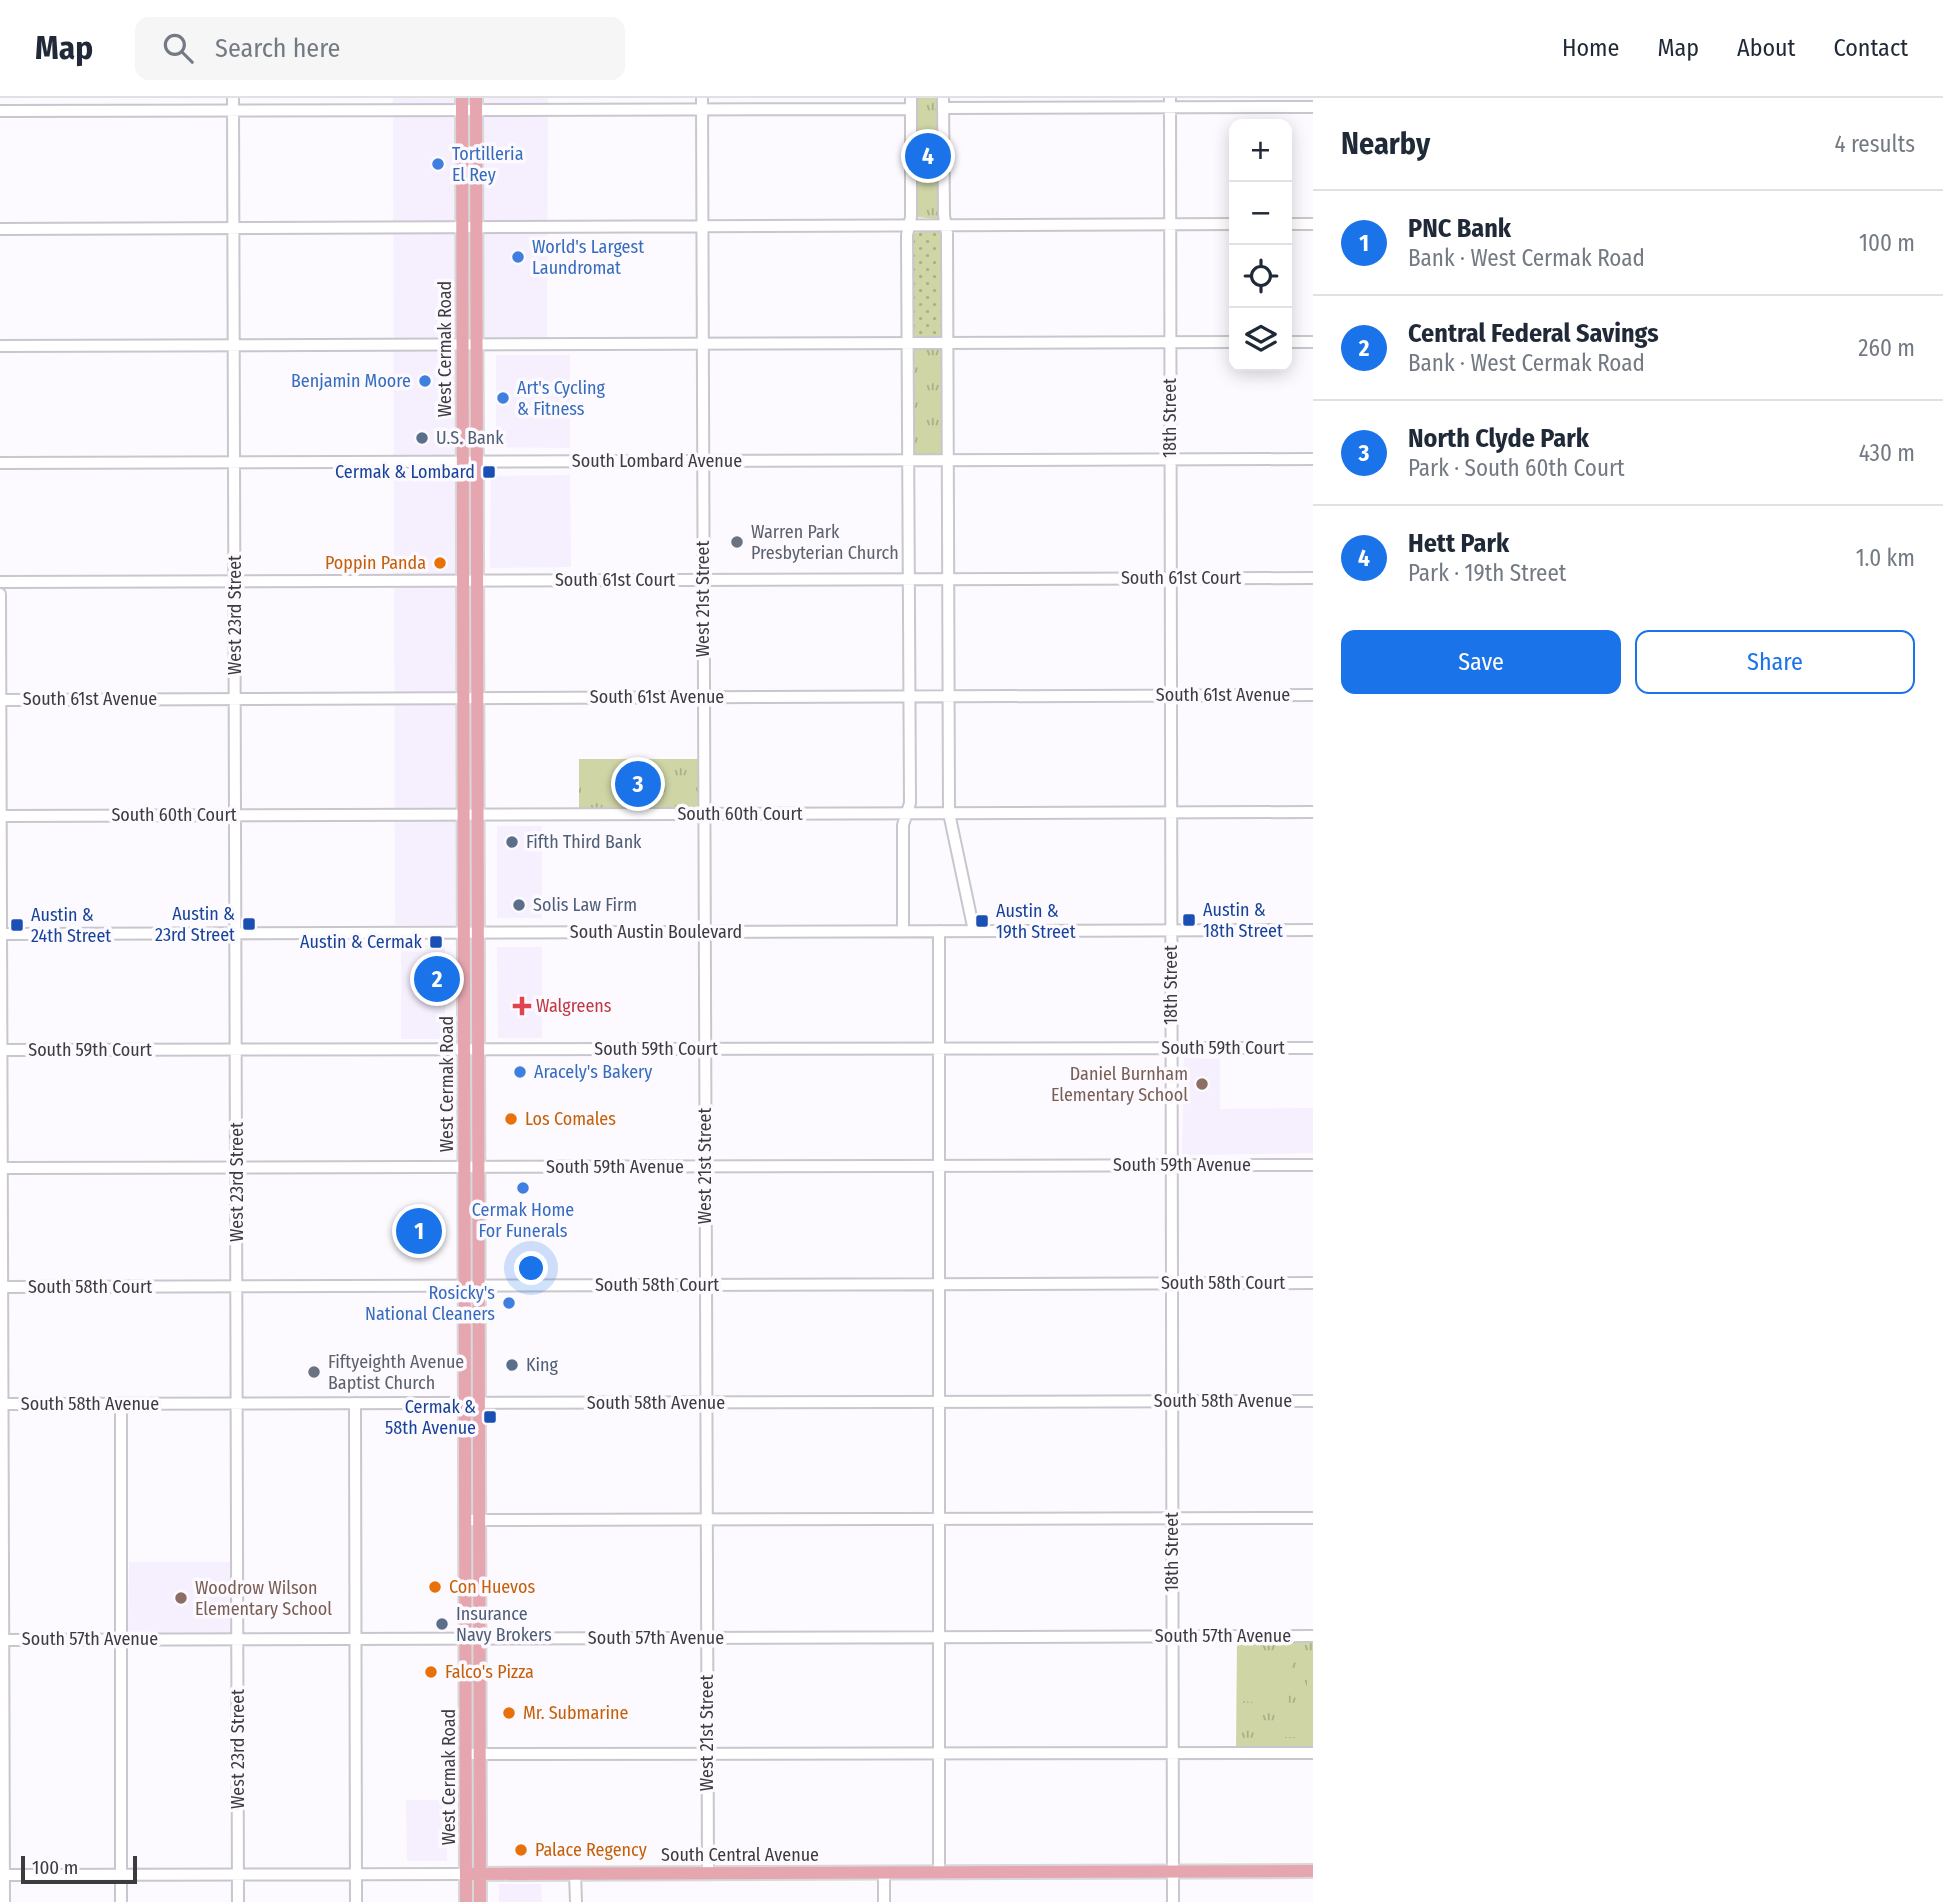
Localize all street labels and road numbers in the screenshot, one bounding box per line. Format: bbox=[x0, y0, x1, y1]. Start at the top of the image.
street label: West Cermak Road bbox=[434, 281, 456, 417]
street label: 18th Street bbox=[1159, 378, 1181, 458]
street label: South Lombard Avenue bbox=[572, 450, 742, 472]
street label: West 21st Street bbox=[692, 541, 714, 657]
street label: West 23rd Street bbox=[224, 555, 246, 675]
street label: South 61st Court bbox=[1121, 567, 1241, 589]
street label: South 61st Court bbox=[555, 569, 675, 591]
street label: South 61st Avenue bbox=[1156, 684, 1290, 706]
street label: South 61st Avenue bbox=[590, 686, 724, 708]
street label: South 61st Avenue bbox=[23, 688, 157, 710]
street label: South 60th Court bbox=[677, 803, 803, 825]
street label: South 60th Court bbox=[111, 804, 237, 826]
street label: South Austin Boulevard bbox=[570, 921, 742, 943]
street label: 18th Street bbox=[1160, 945, 1182, 1025]
street label: West Cermak Road bbox=[436, 1016, 458, 1152]
street label: South 59th Court bbox=[1161, 1037, 1285, 1059]
street label: South 59th Court bbox=[594, 1038, 718, 1060]
street label: South 59th Court bbox=[28, 1039, 152, 1061]
street label: West 21st Street bbox=[694, 1108, 716, 1224]
street label: West 23rd Street bbox=[226, 1122, 248, 1242]
street label: South 59th Avenue bbox=[1113, 1154, 1251, 1176]
street label: South 59th Avenue bbox=[546, 1156, 684, 1178]
street label: South 58th Court bbox=[1161, 1272, 1285, 1294]
street label: South 58th Court bbox=[595, 1274, 719, 1296]
street label: South 58th Court bbox=[28, 1276, 152, 1298]
street label: South 58th Avenue bbox=[1154, 1390, 1292, 1412]
street label: South 58th Avenue bbox=[587, 1392, 725, 1414]
street label: South 58th Avenue bbox=[21, 1393, 159, 1415]
street label: 18th Street bbox=[1161, 1512, 1183, 1592]
street label: South 57th Avenue bbox=[1155, 1625, 1291, 1647]
street label: South 57th Avenue bbox=[588, 1627, 724, 1649]
street label: South 57th Avenue bbox=[22, 1628, 158, 1650]
street label: West 21st Street bbox=[696, 1675, 718, 1791]
street label: West 23rd Street bbox=[227, 1689, 249, 1809]
street label: West Cermak Road bbox=[438, 1709, 460, 1845]
street label: South Central Avenue bbox=[661, 1844, 819, 1866]

